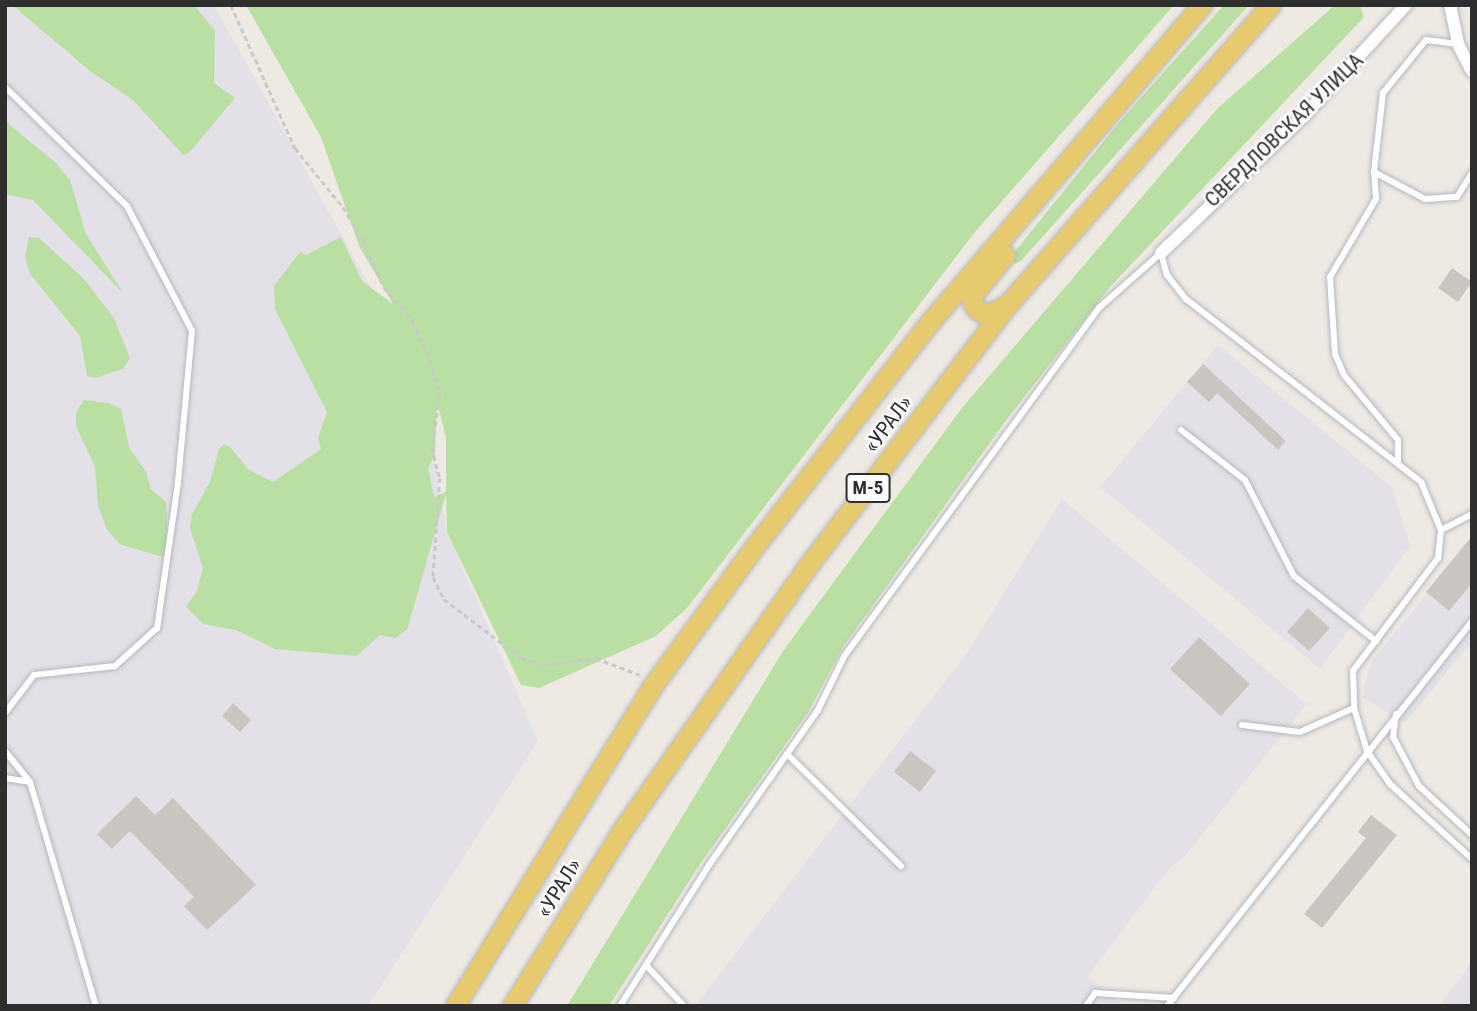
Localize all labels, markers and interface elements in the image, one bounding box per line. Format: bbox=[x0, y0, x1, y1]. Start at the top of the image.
street label: СВЕРДЛОВСКАЯ УЛИЦА bbox=[1199, 48, 1369, 212]
street label: «УРАЛ» bbox=[859, 391, 917, 457]
road number: М-5 bbox=[845, 472, 891, 503]
street label: «УРАЛ» bbox=[531, 854, 587, 922]

